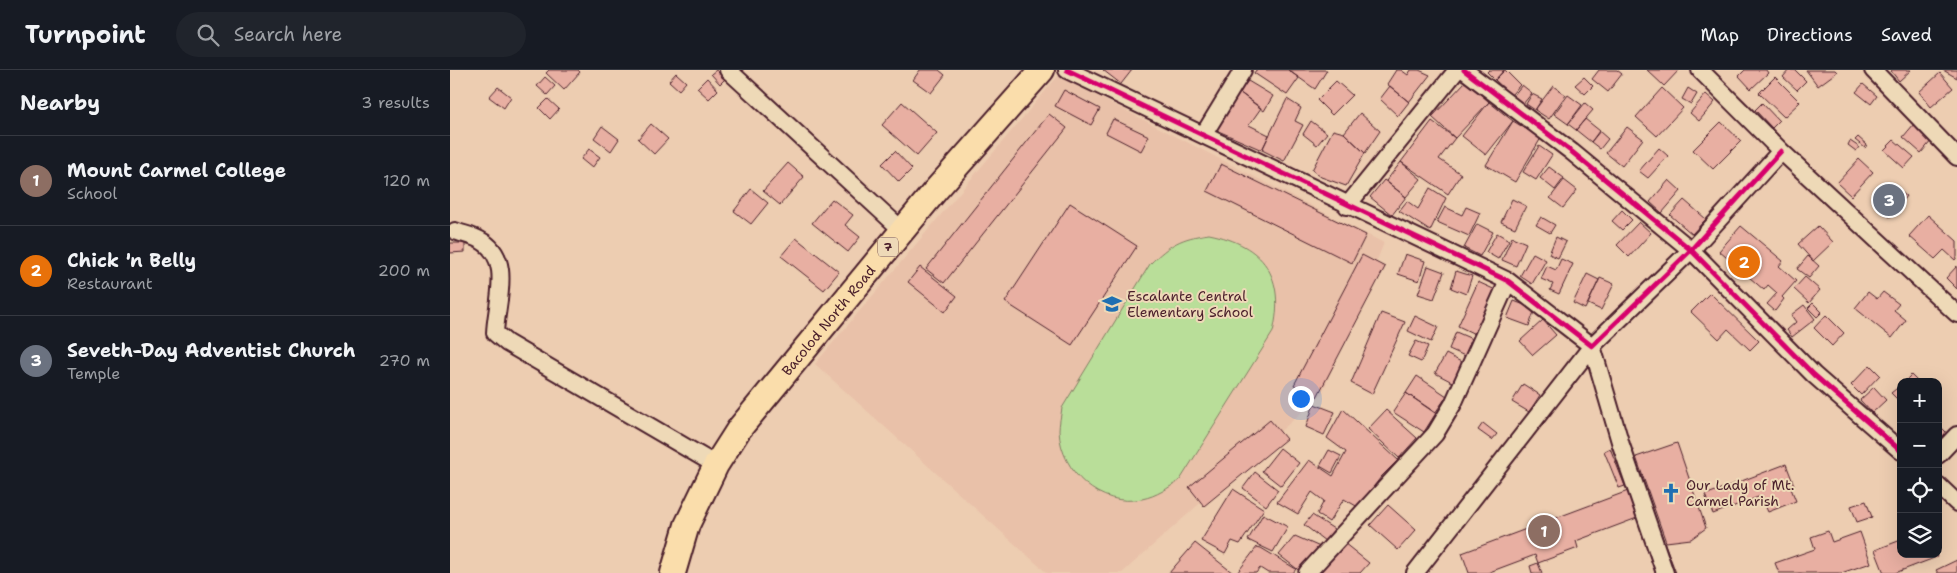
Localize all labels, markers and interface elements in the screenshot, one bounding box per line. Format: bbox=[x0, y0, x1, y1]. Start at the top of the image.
search box bbox=[176, 12, 526, 57]
text: Turnpoint bbox=[25, 19, 146, 51]
icon: search bbox=[194, 21, 222, 49]
text: Search here bbox=[234, 22, 342, 47]
text: Map bbox=[1701, 23, 1739, 47]
text: Directions bbox=[1767, 23, 1853, 47]
text: Saved bbox=[1881, 23, 1932, 47]
text: Nearby bbox=[20, 89, 100, 117]
text: 3 results bbox=[361, 92, 430, 113]
text: Mount Carmel College bbox=[67, 158, 286, 183]
text: 1 bbox=[32, 170, 40, 191]
text: 120 m bbox=[383, 170, 430, 191]
pin: 3 bbox=[1873, 181, 1905, 219]
text: School bbox=[67, 183, 117, 204]
road number: 7 bbox=[878, 238, 898, 256]
pin: 2 bbox=[1728, 243, 1760, 281]
text: Chick 'n Belly bbox=[67, 248, 196, 273]
text: 2 bbox=[30, 260, 42, 281]
text: 200 m bbox=[378, 260, 430, 281]
street label: Bacolod North Road bbox=[778, 261, 879, 379]
text: Restaurant bbox=[67, 273, 153, 294]
place label: Escalante Central Elementary School bbox=[1127, 287, 1254, 321]
school or university icon: Escalante Central Elementary School bbox=[1101, 293, 1123, 315]
text: Seveth-Day Adventist Church bbox=[67, 338, 355, 363]
text: 3 bbox=[30, 350, 42, 371]
text: 270 m bbox=[379, 350, 430, 371]
text: Temple bbox=[67, 363, 120, 384]
map controls bbox=[1897, 378, 1942, 558]
button: + bbox=[1897, 378, 1942, 423]
your location bbox=[1288, 386, 1314, 412]
button: − bbox=[1897, 423, 1942, 468]
button: locate bbox=[1897, 468, 1942, 513]
place label: Our Lady of Mt. Carmel Parish bbox=[1686, 476, 1794, 510]
church icon: Our Lady of Mt. Carmel Parish bbox=[1660, 482, 1682, 504]
pin: 1 bbox=[1528, 512, 1560, 550]
button: layers bbox=[1897, 513, 1942, 558]

